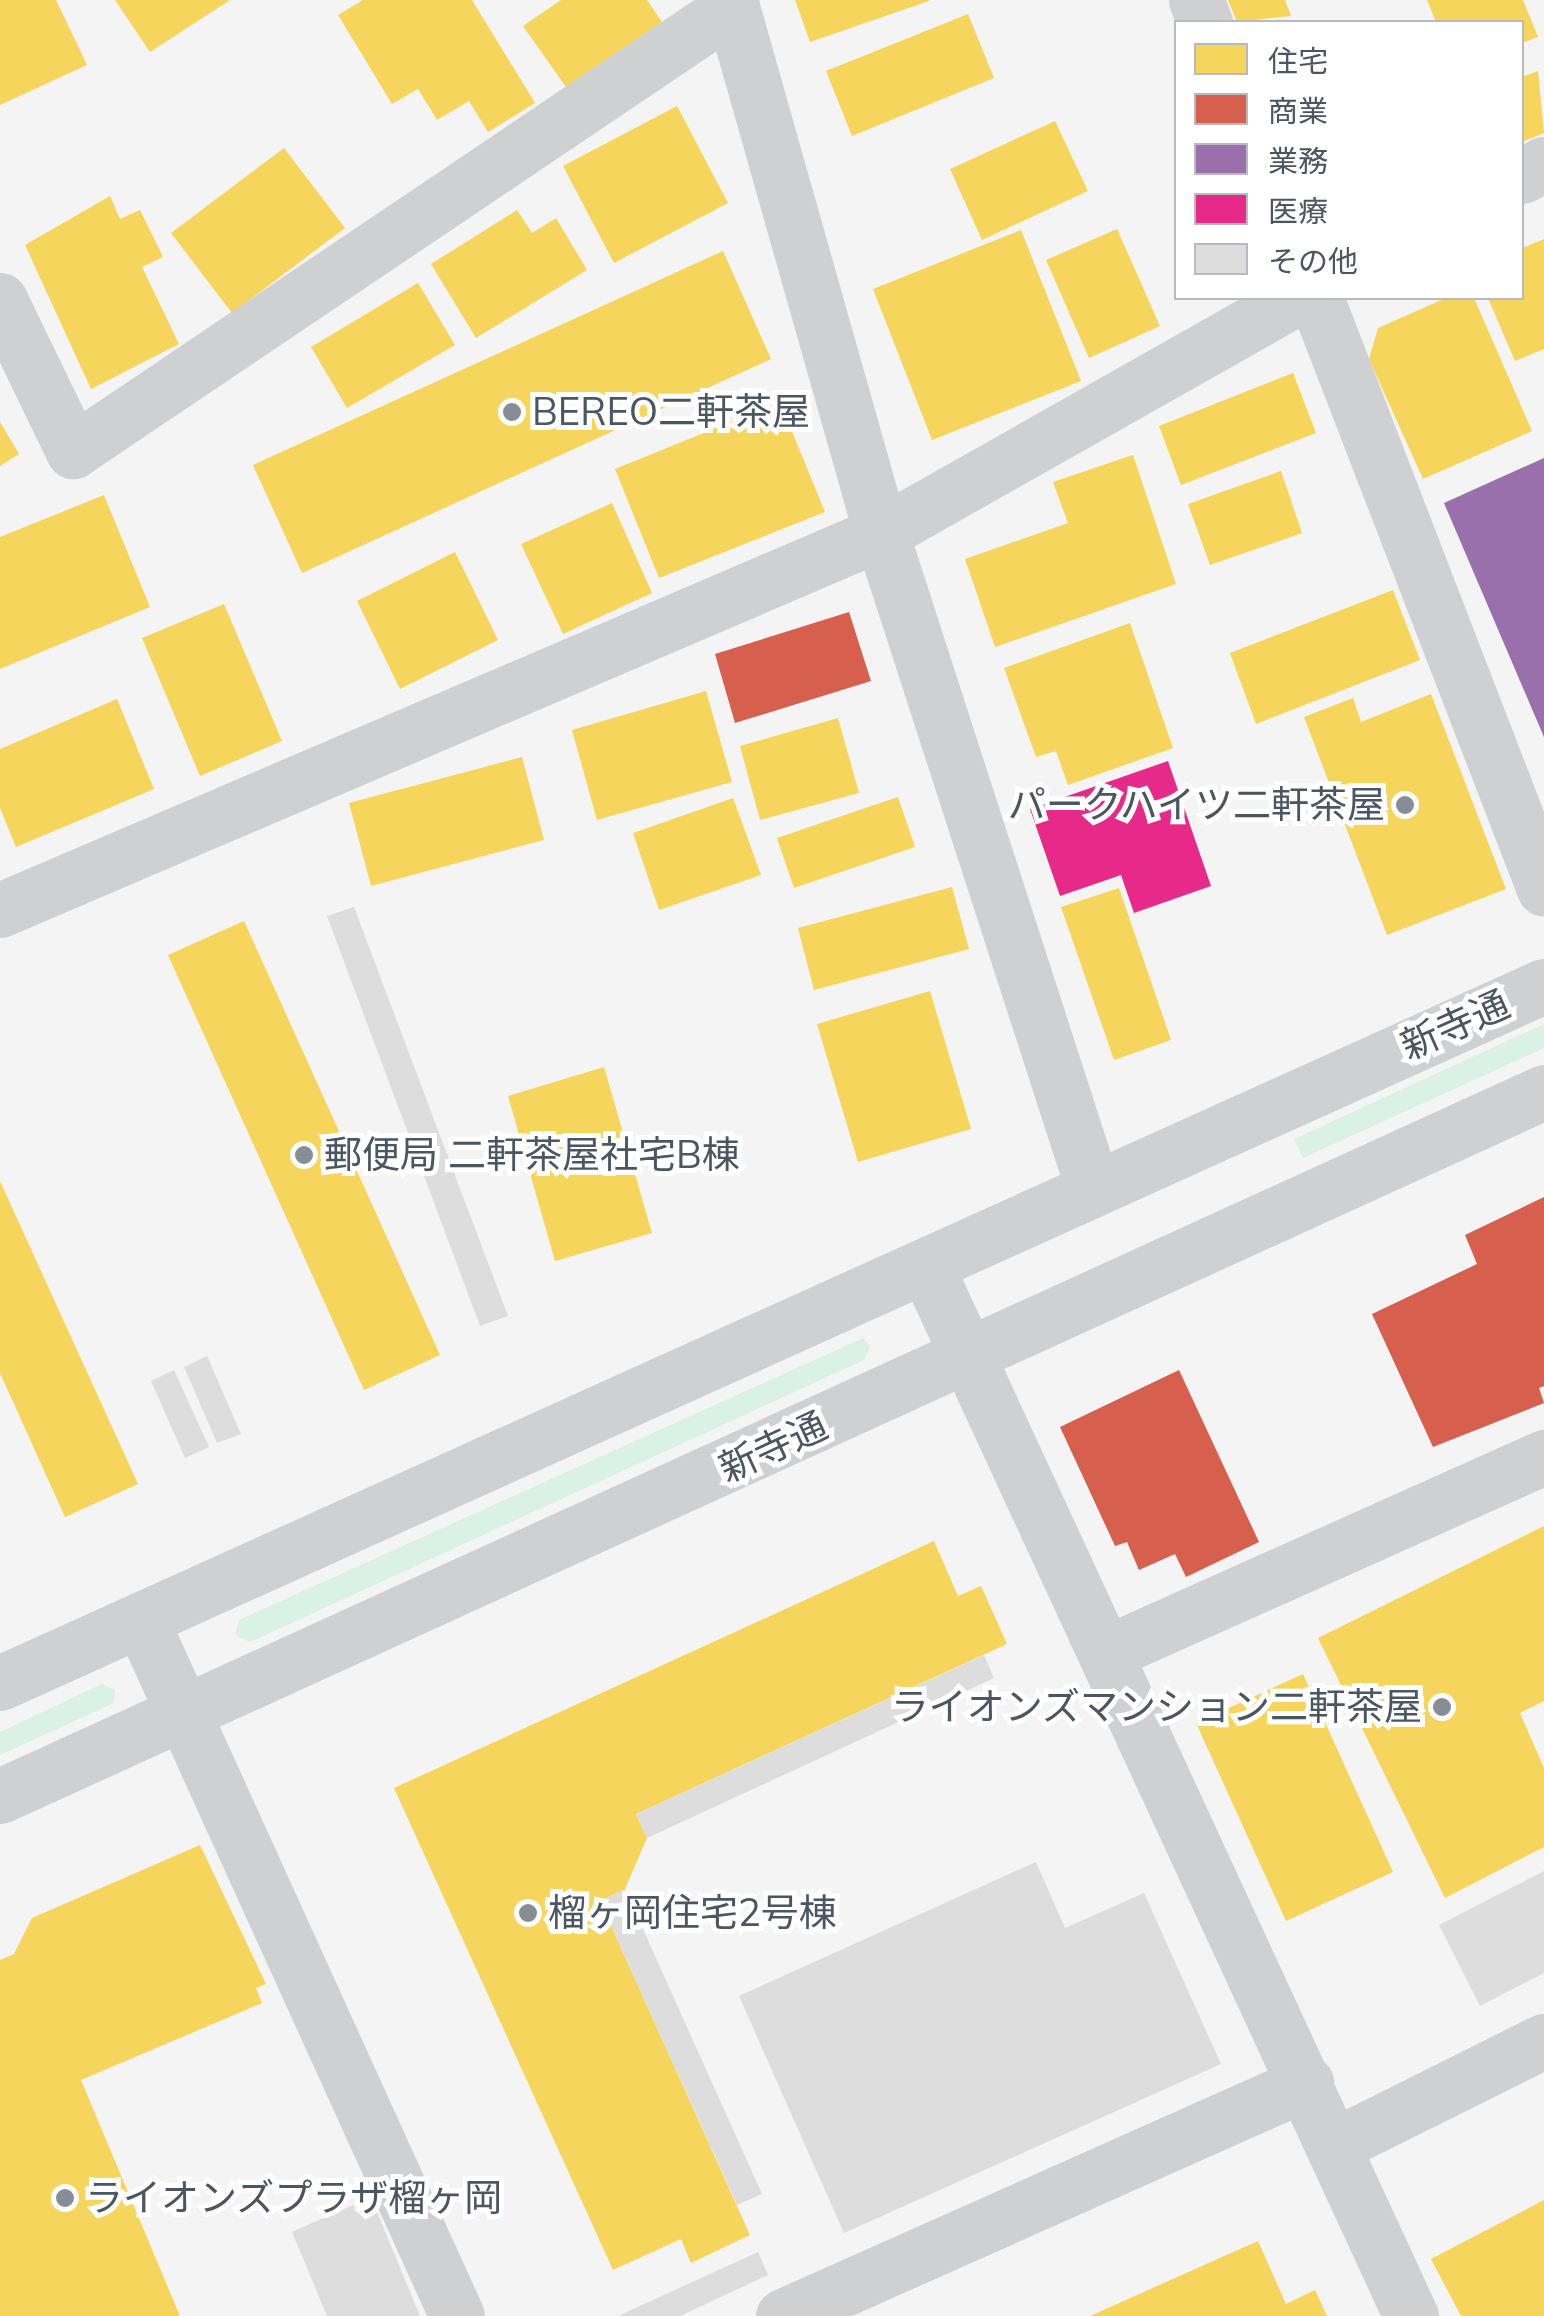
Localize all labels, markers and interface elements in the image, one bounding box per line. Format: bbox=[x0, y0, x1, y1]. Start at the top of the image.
legend bbox=[1174, 20, 1524, 300]
text: 住宅 bbox=[1268, 42, 1328, 80]
text: 商業 bbox=[1268, 92, 1328, 130]
text: 業務 bbox=[1268, 142, 1328, 180]
text: 医療 bbox=[1268, 192, 1328, 230]
text: その他 bbox=[1268, 242, 1358, 280]
place label: BEREO二軒茶屋 bbox=[532, 389, 810, 435]
marker: BEREO二軒茶屋 bbox=[501, 401, 523, 423]
place label: パークハイツ二軒茶屋 bbox=[1005, 782, 1385, 828]
marker: パークハイツ二軒茶屋 bbox=[1394, 794, 1416, 816]
street label: 新寺通 bbox=[1394, 981, 1516, 1069]
place label: 郵便局 二軒茶屋社宅B棟 bbox=[324, 1132, 740, 1178]
marker: 郵便局 二軒茶屋社宅B棟 bbox=[293, 1144, 315, 1166]
street label: 新寺通 bbox=[712, 1402, 834, 1492]
place label: ライオンズマンション二軒茶屋 bbox=[890, 1684, 1422, 1730]
marker: ライオンズマンション二軒茶屋 bbox=[1431, 1696, 1453, 1718]
place label: 榴ヶ岡住宅2号棟 bbox=[548, 1890, 837, 1936]
marker: 榴ヶ岡住宅2号棟 bbox=[517, 1902, 539, 1924]
place label: ライオンズプラザ榴ヶ岡 bbox=[85, 2175, 503, 2221]
marker: ライオンズプラザ榴ヶ岡 bbox=[54, 2187, 76, 2209]

